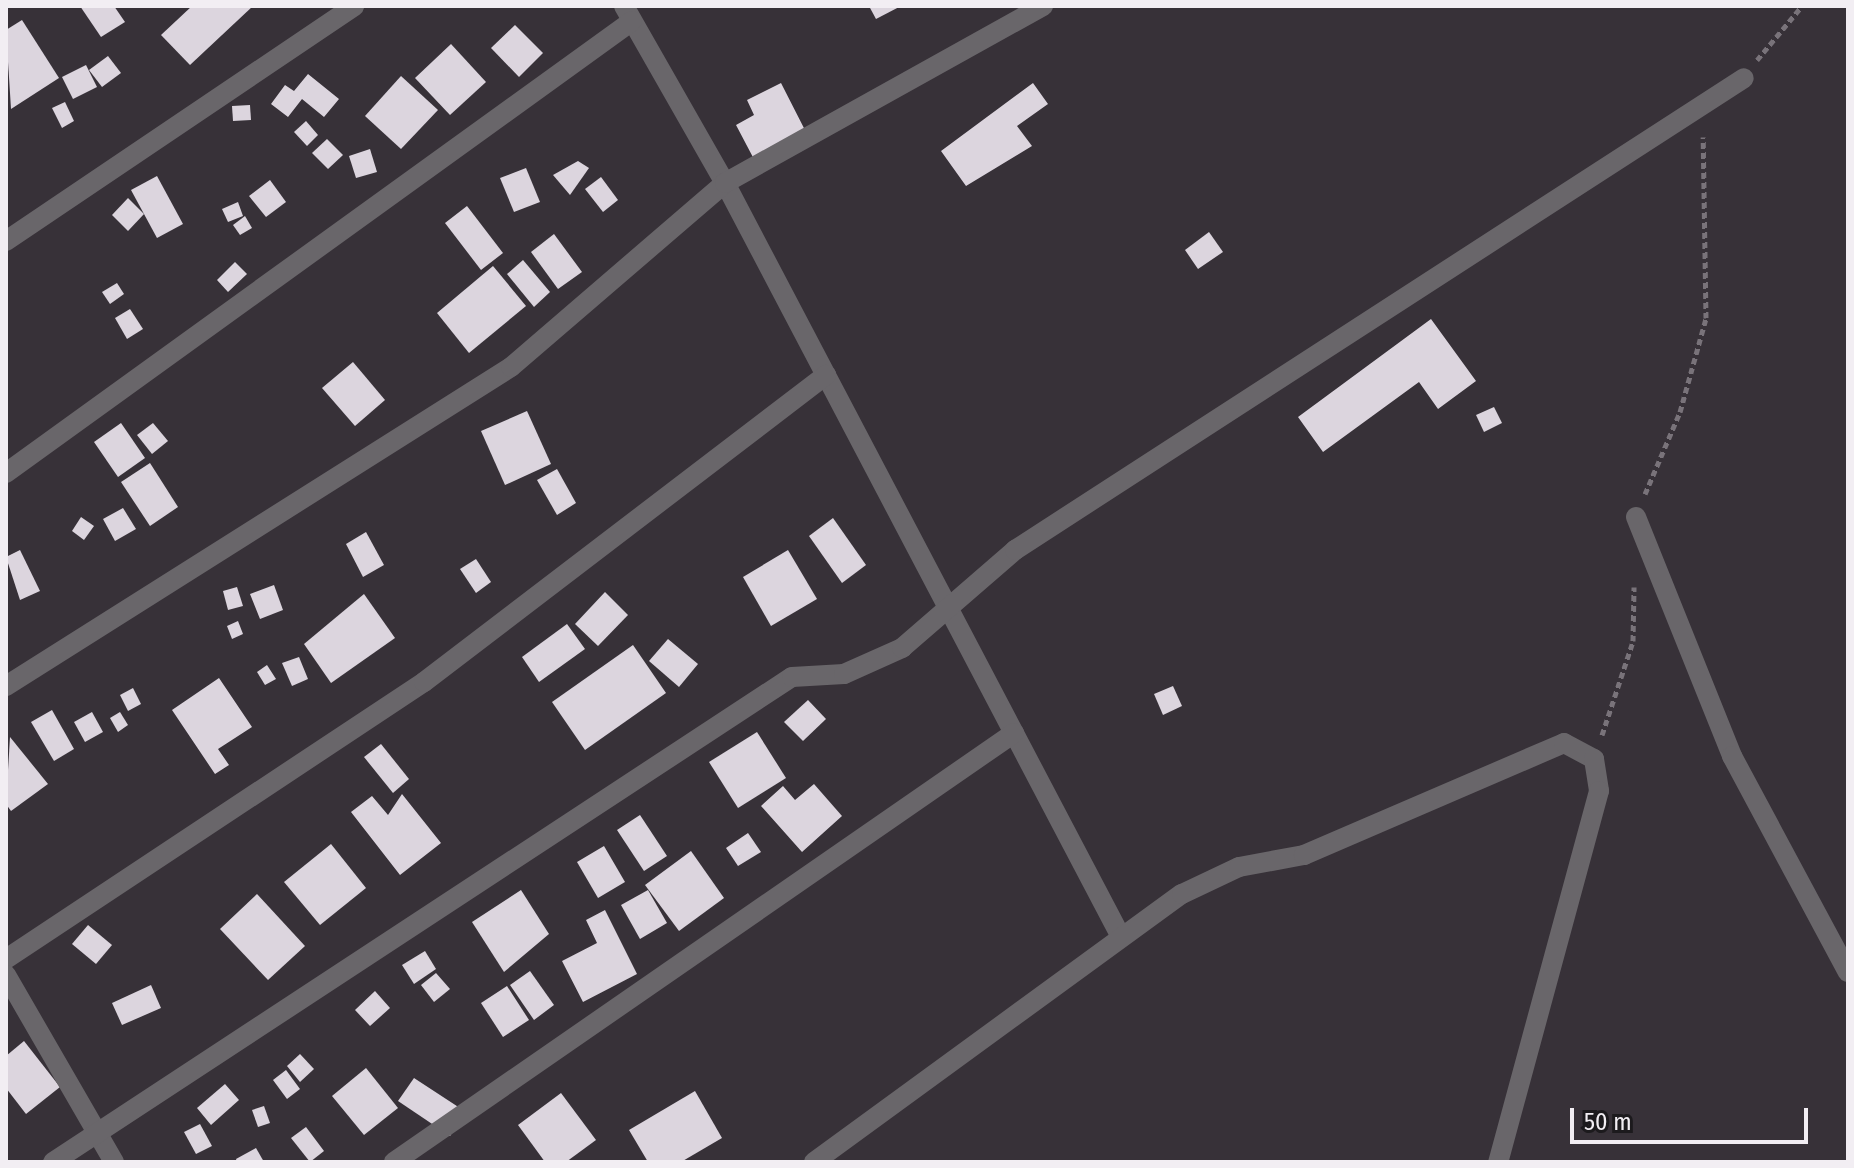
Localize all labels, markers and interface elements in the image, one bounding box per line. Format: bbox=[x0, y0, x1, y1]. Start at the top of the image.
scale bar bbox=[1574, 1092, 1812, 1142]
text: 50 m bbox=[1584, 1108, 1632, 1136]

